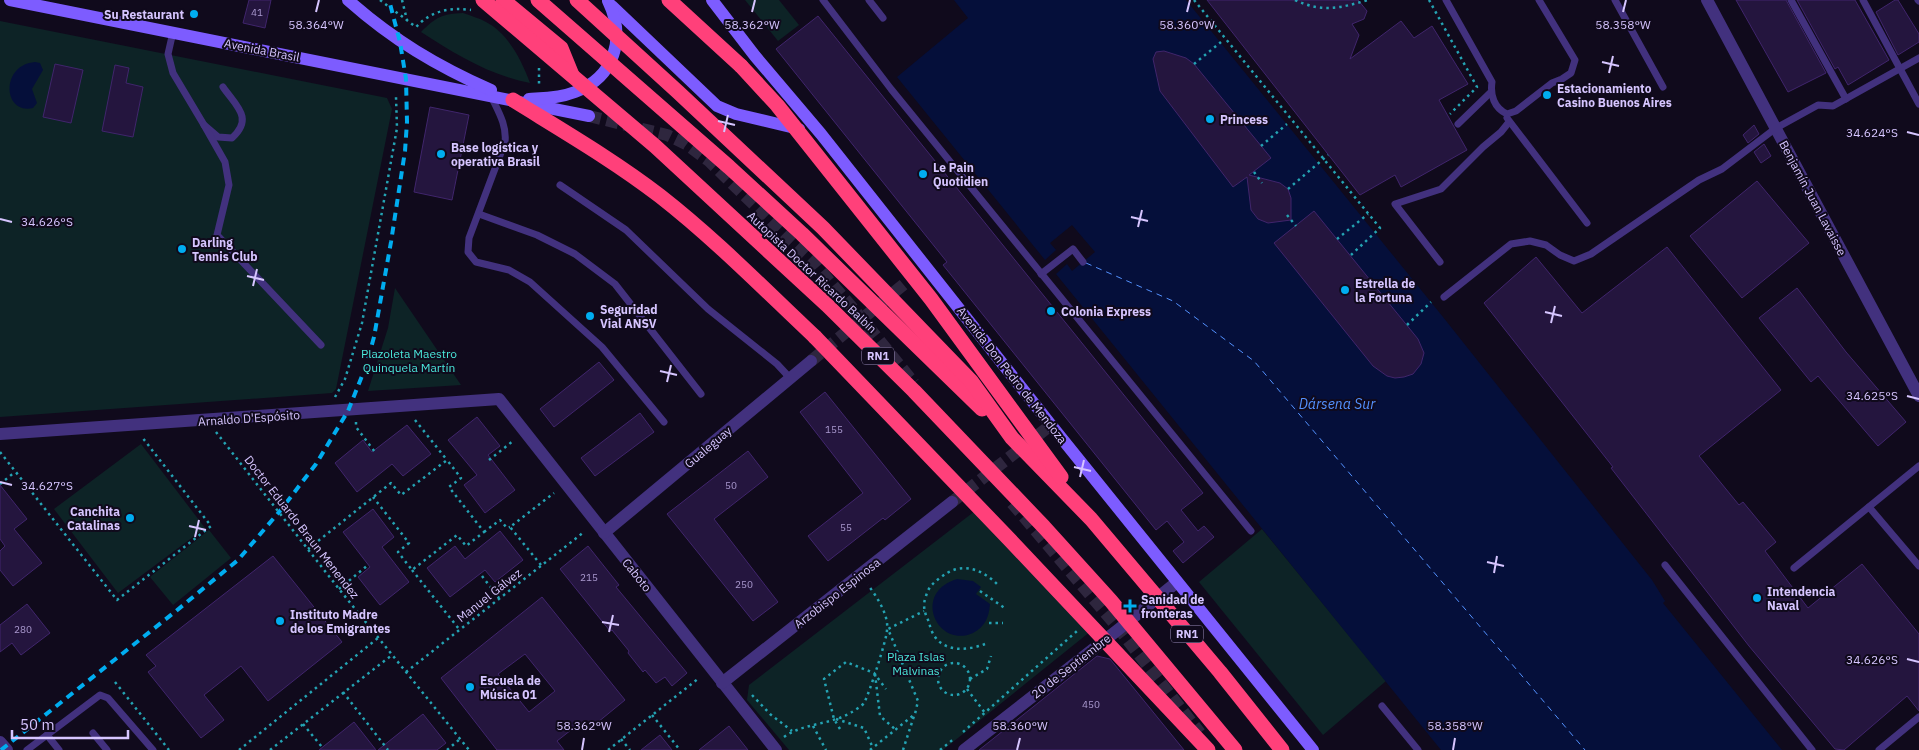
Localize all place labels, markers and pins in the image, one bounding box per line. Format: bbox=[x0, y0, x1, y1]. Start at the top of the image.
place label: Su Restaurant bbox=[104, 7, 184, 22]
marker: Su Restaurant bbox=[188, 8, 200, 20]
place label: Estacionamiento Casino Buenos Aires bbox=[1557, 81, 1672, 110]
marker: Estacionamiento Casino Buenos Aires bbox=[1541, 89, 1553, 101]
place label: Princess bbox=[1220, 112, 1268, 127]
marker: Princess bbox=[1204, 113, 1216, 125]
place label: Base logística y operativa Brasil bbox=[451, 140, 540, 169]
marker: Base logística y operativa Brasil bbox=[435, 148, 447, 160]
place label: Le Pain Quotidien bbox=[933, 160, 988, 189]
marker: Le Pain Quotidien bbox=[917, 168, 929, 180]
place label: Darling Tennis Club bbox=[192, 235, 258, 264]
marker: Darling Tennis Club bbox=[176, 243, 188, 255]
place label: Estrella de la Fortuna bbox=[1355, 276, 1415, 305]
marker: Estrella de la Fortuna bbox=[1339, 284, 1351, 296]
place label: Seguridad Vial ANSV bbox=[600, 302, 658, 331]
place label: Colonia Express bbox=[1061, 304, 1151, 319]
marker: Colonia Express bbox=[1045, 305, 1057, 317]
marker: Seguridad Vial ANSV bbox=[584, 310, 596, 322]
place label: Canchita Catalinas bbox=[67, 504, 120, 533]
marker: Canchita Catalinas bbox=[124, 512, 136, 524]
place label: Intendencia Naval bbox=[1767, 584, 1836, 613]
place label: Sanidad de fronteras bbox=[1141, 592, 1204, 621]
marker: Intendencia Naval bbox=[1751, 592, 1763, 604]
marker: Sanidad de fronteras bbox=[1123, 599, 1137, 613]
place label: Instituto Madre de los Emigrantes bbox=[290, 607, 390, 636]
marker: Instituto Madre de los Emigrantes bbox=[274, 615, 286, 627]
place label: Escuela de Música 01 bbox=[480, 673, 541, 702]
marker: Escuela de Música 01 bbox=[464, 681, 476, 693]

